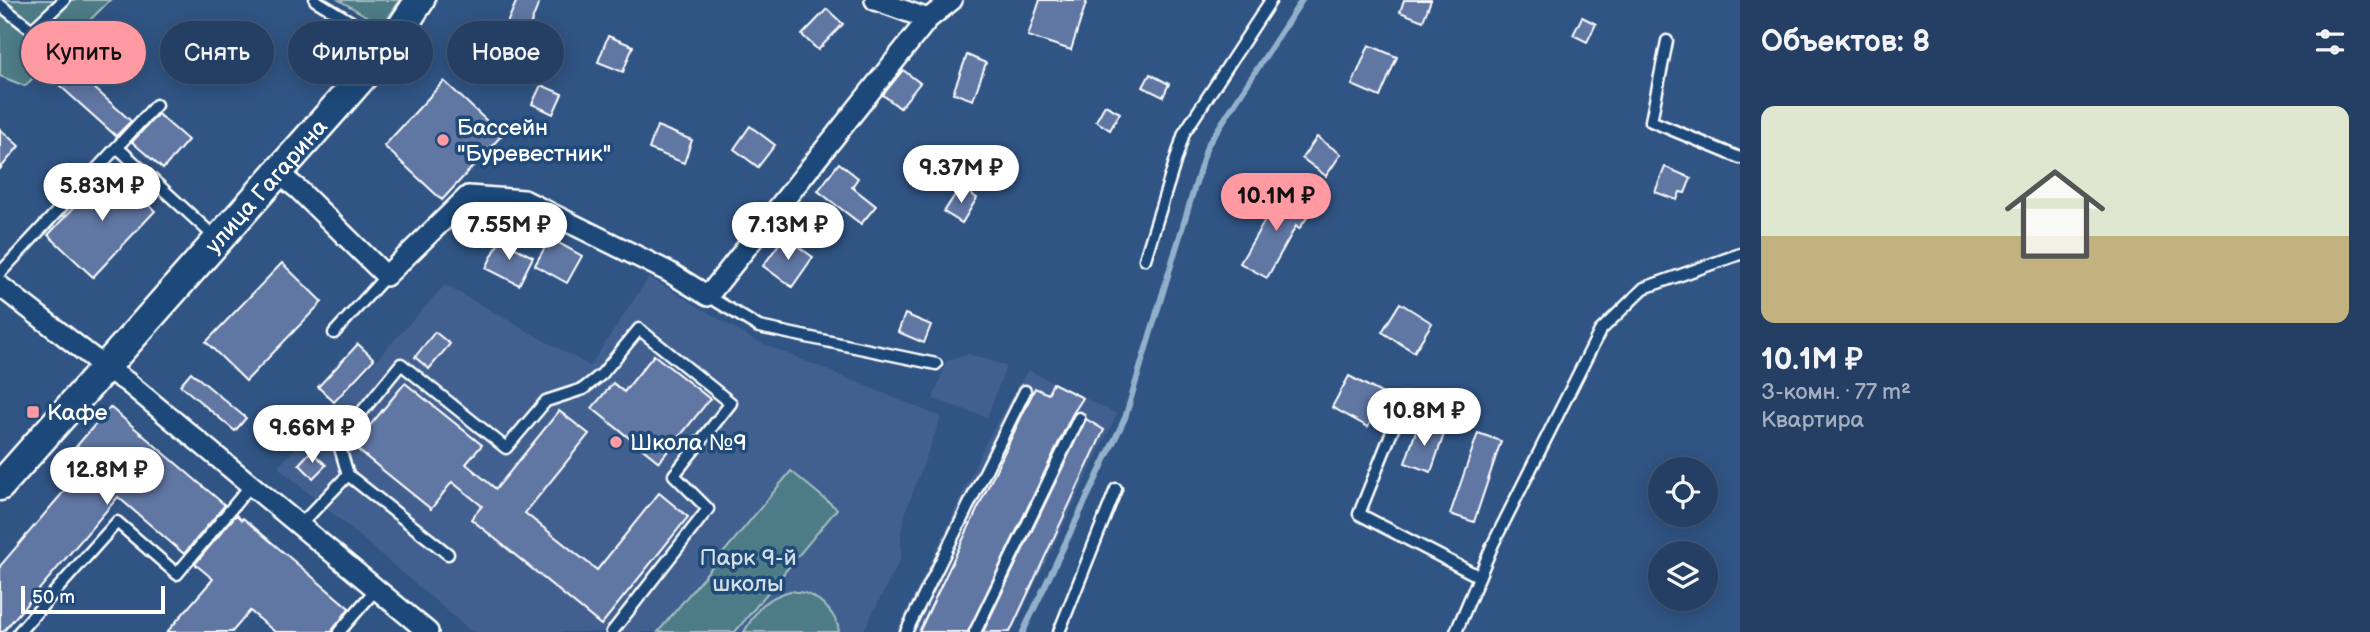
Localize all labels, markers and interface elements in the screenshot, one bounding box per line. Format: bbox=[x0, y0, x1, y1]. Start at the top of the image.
chip: Купить bbox=[21, 21, 146, 84]
chip: Снять bbox=[160, 21, 274, 84]
chip: Фильтры bbox=[288, 21, 433, 84]
chip: Новое bbox=[447, 21, 564, 84]
icon: filters bbox=[2311, 23, 2349, 61]
text: Объектов: 8 bbox=[1761, 24, 1930, 60]
street label: улица Гагарина bbox=[200, 113, 334, 260]
place label: Бассейн "Буревестник" bbox=[457, 114, 611, 168]
marker: Бассейн "Буревестник" bbox=[435, 132, 451, 148]
pin: 9.37M ₽ bbox=[896, 146, 1026, 205]
icon: home bbox=[1992, 151, 2118, 277]
text: 9.37M ₽ bbox=[919, 154, 1003, 182]
pin: 5.83M ₽ bbox=[37, 164, 167, 223]
text: 5.83M ₽ bbox=[59, 172, 145, 200]
pin: 10.1M ₽ bbox=[1211, 174, 1341, 233]
text: 10.1M ₽ bbox=[1237, 182, 1315, 210]
pin: 7.55M ₽ bbox=[444, 202, 574, 262]
pin: 7.13M ₽ bbox=[723, 202, 853, 262]
text: 7.55M ₽ bbox=[467, 211, 551, 239]
text: 7.13M ₽ bbox=[748, 211, 828, 239]
text: 10.1M ₽ bbox=[1761, 342, 1863, 378]
text: 3-комн. · 77 m² bbox=[1761, 378, 1911, 406]
pin: 10.8M ₽ bbox=[1359, 388, 1489, 448]
text: 10.8M ₽ bbox=[1383, 397, 1465, 425]
place label: Кафе bbox=[47, 399, 108, 427]
marker: Кафе bbox=[25, 404, 41, 420]
pin: 9.66M ₽ bbox=[247, 406, 377, 465]
text: Квартира bbox=[1761, 406, 1864, 434]
text: 9.66M ₽ bbox=[269, 414, 355, 442]
place label: Школа №9 bbox=[630, 429, 747, 457]
marker: Школа №9 bbox=[608, 434, 624, 450]
pin: 12.8M ₽ bbox=[42, 448, 172, 507]
text: 12.8M ₽ bbox=[66, 456, 148, 484]
map controls bbox=[1648, 457, 1718, 611]
button: locate bbox=[1648, 457, 1718, 527]
button: layers bbox=[1648, 541, 1718, 611]
park label: Парк 9-й школы bbox=[699, 544, 797, 598]
scale bar bbox=[21, 583, 164, 615]
text: 50 m bbox=[32, 586, 75, 609]

